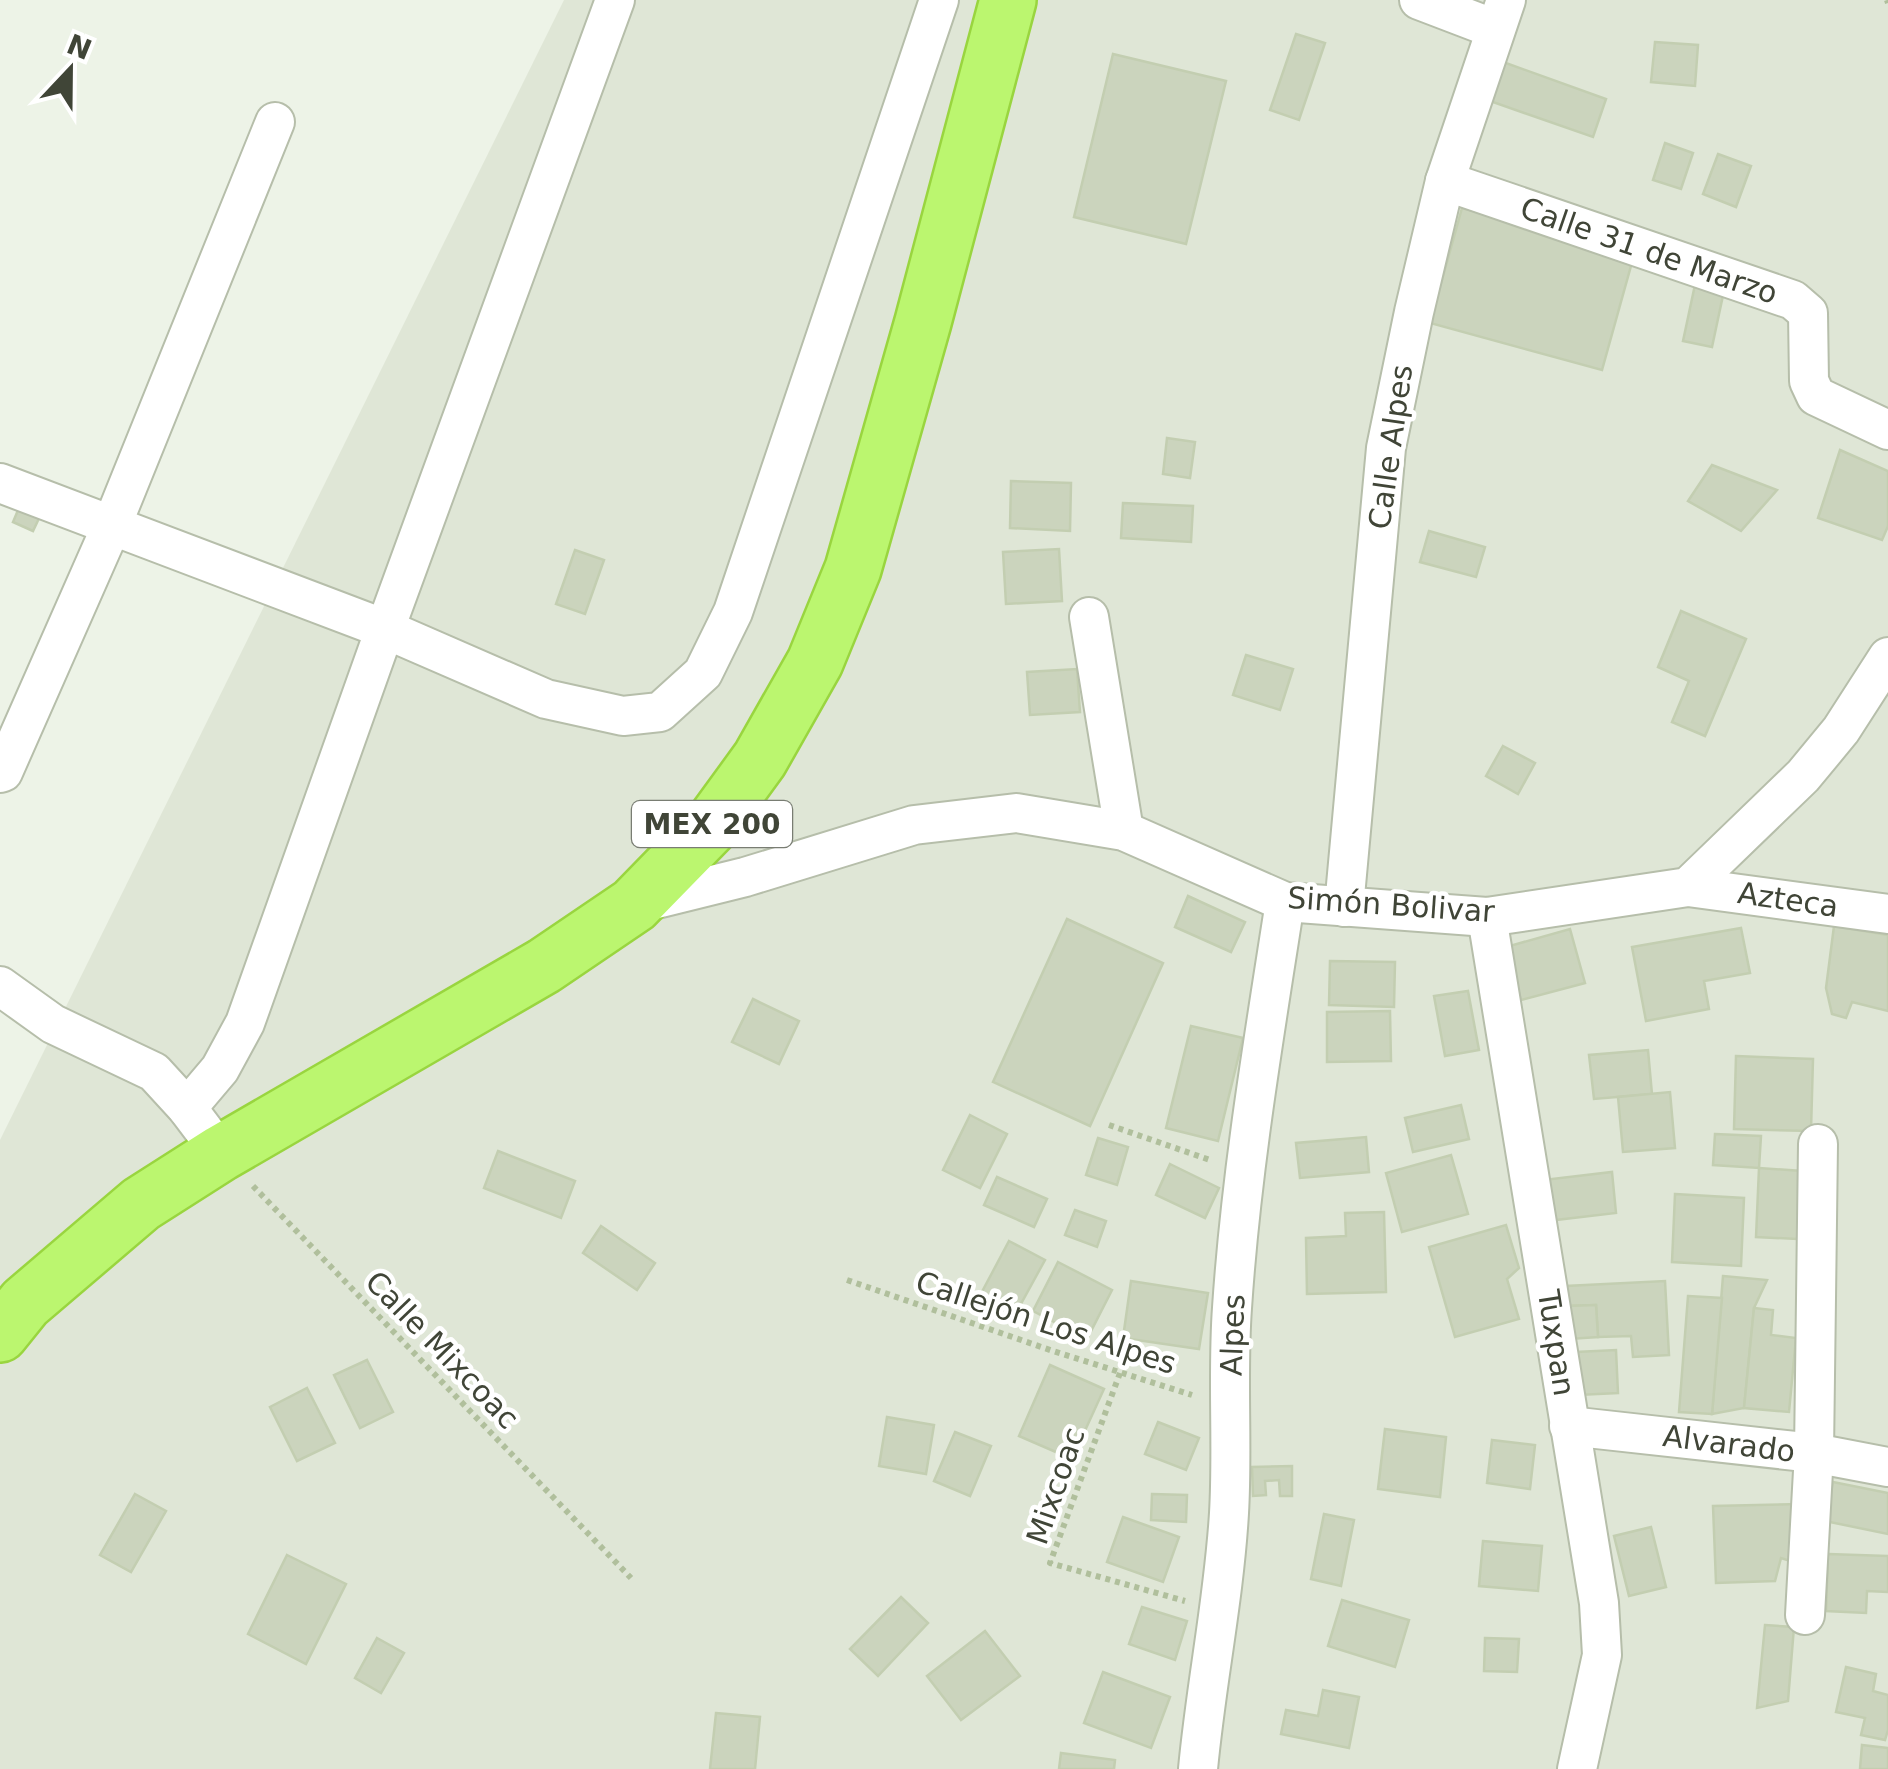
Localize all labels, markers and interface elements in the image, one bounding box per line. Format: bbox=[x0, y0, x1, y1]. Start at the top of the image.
north arrow bbox=[20, 20, 120, 120]
text: N bbox=[62, 28, 96, 67]
street label: Calle 31 de Marzo bbox=[1516, 190, 1782, 311]
street label: Calle Alpes bbox=[1362, 362, 1419, 532]
road number: MEX 200 bbox=[632, 801, 792, 847]
street label: Azteca bbox=[1735, 875, 1841, 924]
street label: Simón Bolivar bbox=[1286, 880, 1496, 929]
street label: Calle Mixcoac bbox=[359, 1264, 526, 1436]
street label: Callejón Los Alpes bbox=[912, 1264, 1181, 1381]
street label: Tuxpan bbox=[1531, 1286, 1582, 1398]
street label: Alpes bbox=[1214, 1293, 1251, 1377]
street label: Alvarado bbox=[1661, 1418, 1797, 1469]
street label: Mixcoac bbox=[1019, 1423, 1092, 1549]

